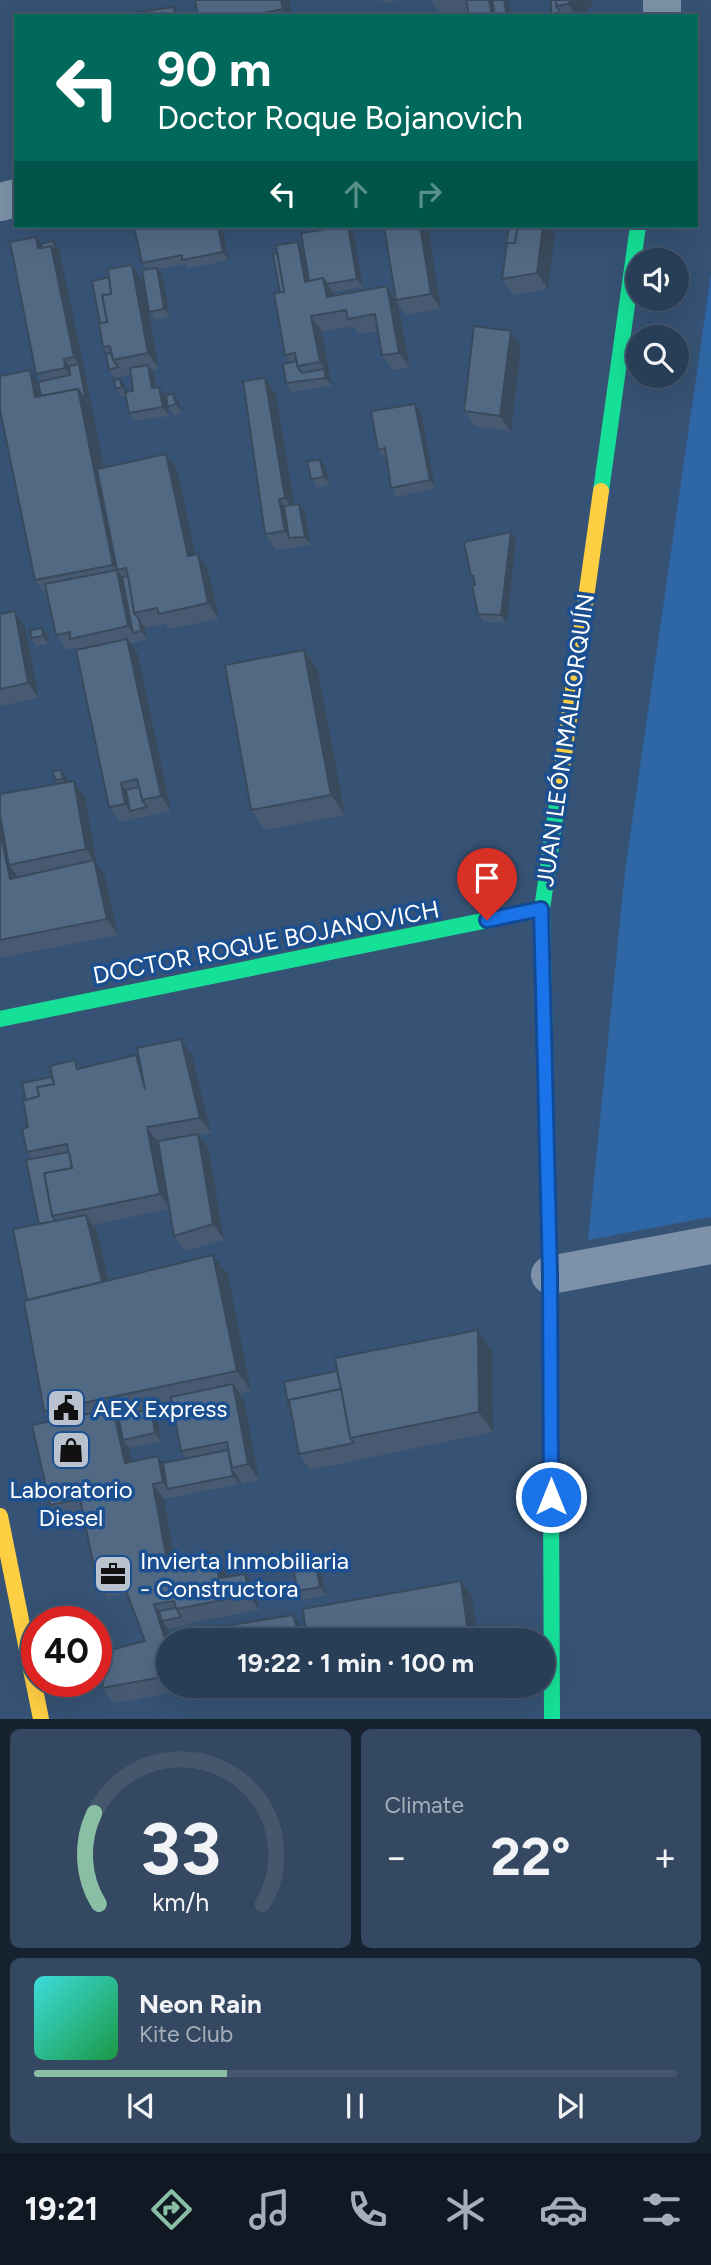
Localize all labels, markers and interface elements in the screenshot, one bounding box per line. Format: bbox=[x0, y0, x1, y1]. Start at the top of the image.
text: 90 m bbox=[157, 39, 272, 98]
icon: left bbox=[42, 42, 133, 133]
text: Doctor Roque Bojanovich bbox=[157, 99, 523, 137]
icon: left bbox=[264, 175, 302, 213]
icon: ahead bbox=[337, 175, 375, 213]
icon: right bbox=[410, 175, 448, 213]
map controls bbox=[626, 248, 689, 388]
button: sound bbox=[626, 248, 689, 311]
button: search bbox=[626, 325, 689, 388]
street label: JUAN LEÓN MALLORQUÍN bbox=[530, 592, 600, 888]
pin bbox=[457, 848, 517, 920]
icon: arrive bbox=[468, 859, 506, 897]
street label: DOCTOR ROQUE BOJANOVICH bbox=[90, 894, 442, 990]
public building icon: AEX Express bbox=[45, 1387, 87, 1429]
place label: AEX Express bbox=[93, 1394, 228, 1423]
shop icon: Laboratorio Diesel bbox=[50, 1429, 92, 1471]
position arrow bbox=[514, 1460, 588, 1534]
place label: Laboratorio Diesel bbox=[9, 1475, 133, 1532]
place label: Invierta Inmobiliaria - Constructora bbox=[140, 1546, 349, 1603]
office icon: Invierta Inmobiliaria - Constructora bbox=[92, 1553, 134, 1595]
speed limit sign: 40 bbox=[21, 1606, 112, 1697]
text: 19:22 · 1 min · 100 m bbox=[237, 1647, 474, 1679]
text: Climate bbox=[385, 1791, 464, 1819]
text: 33 bbox=[140, 1806, 221, 1893]
text: 22° bbox=[491, 1826, 571, 1888]
text: − bbox=[385, 1834, 408, 1880]
text: + bbox=[653, 1834, 677, 1880]
text: km/h bbox=[152, 1887, 209, 1917]
text: Neon Rain bbox=[139, 1988, 262, 2020]
text: Kite Club bbox=[139, 2020, 233, 2048]
icon: previous bbox=[122, 2087, 160, 2125]
icon: pause bbox=[336, 2087, 374, 2125]
icon: next bbox=[551, 2087, 589, 2125]
icon: directions bbox=[147, 2185, 196, 2234]
icon: music bbox=[245, 2185, 294, 2234]
icon: phone bbox=[343, 2185, 392, 2234]
icon: climate bbox=[441, 2185, 490, 2234]
icon: car bbox=[539, 2185, 588, 2234]
icon: filters bbox=[637, 2185, 686, 2234]
text: 19:21 bbox=[25, 2190, 98, 2228]

